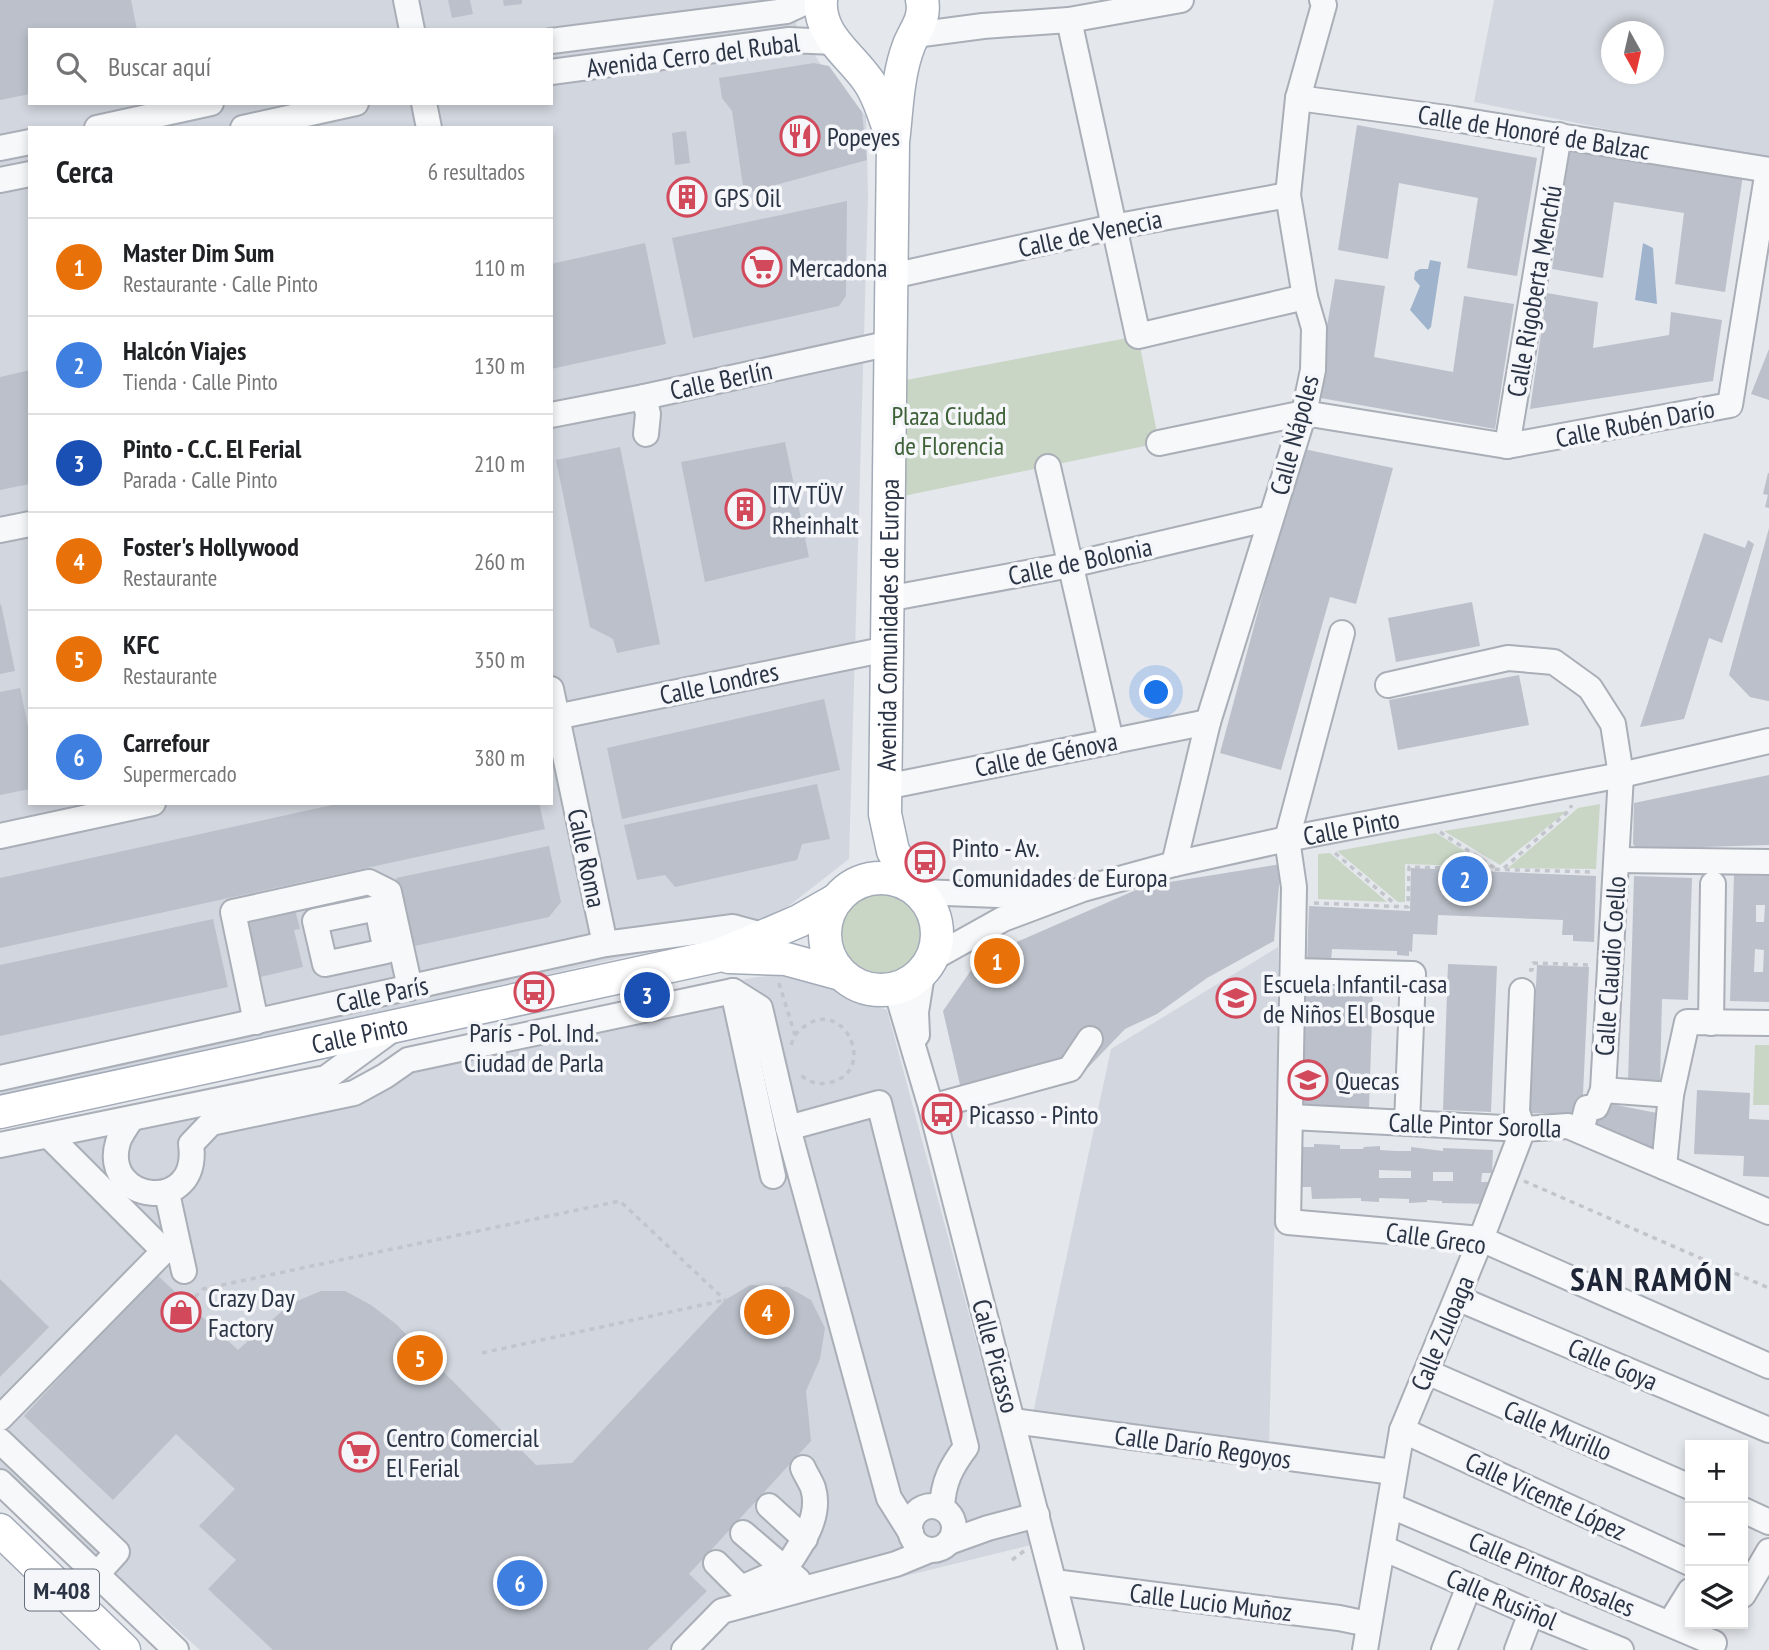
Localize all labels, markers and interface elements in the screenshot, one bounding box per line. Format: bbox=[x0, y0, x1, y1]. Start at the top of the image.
north arrow bbox=[1601, 21, 1664, 84]
street label: Avenida Cerro del Rubal bbox=[585, 26, 801, 84]
search box bbox=[28, 28, 553, 105]
icon: search bbox=[52, 48, 90, 86]
text: Buscar aquí bbox=[108, 50, 211, 83]
street label: Calle de Honoré de Balzac bbox=[1416, 97, 1652, 167]
restaurant icon: Popeyes bbox=[779, 115, 821, 157]
place label: Popeyes bbox=[827, 120, 900, 153]
text: Cerca bbox=[56, 152, 113, 191]
text: 6 resultados bbox=[428, 157, 525, 186]
building icon: GPS Oil bbox=[666, 176, 708, 218]
place label: GPS Oil bbox=[714, 181, 781, 214]
street label: Calle Rigoberta Menchú bbox=[1499, 183, 1569, 399]
street label: Calle de Venecia bbox=[1015, 202, 1165, 264]
text: Master Dim Sum bbox=[123, 236, 274, 269]
supermarket icon: Mercadona bbox=[741, 246, 783, 288]
place label: Mercadona bbox=[789, 251, 887, 284]
text: 1 bbox=[74, 253, 85, 282]
text: 110 m bbox=[474, 253, 525, 282]
text: Restaurante · Calle Pinto bbox=[123, 269, 318, 298]
text: Halcón Viajes bbox=[123, 334, 246, 367]
text: 2 bbox=[74, 351, 85, 380]
text: 130 m bbox=[474, 351, 525, 380]
street label: Calle Berlín bbox=[667, 353, 775, 407]
text: Tienda · Calle Pinto bbox=[123, 367, 278, 396]
street label: Calle Nápoles bbox=[1262, 371, 1326, 499]
street label: Calle Rubén Darío bbox=[1553, 391, 1717, 455]
park label: Plaza Ciudad de Florencia bbox=[891, 399, 1007, 462]
text: Pinto - C.C. El Ferial bbox=[123, 432, 301, 465]
text: 3 bbox=[74, 449, 85, 478]
text: 210 m bbox=[474, 449, 525, 478]
text: Parada · Calle Pinto bbox=[123, 465, 277, 494]
place label: ITV TÜV Rheinhalt bbox=[772, 478, 859, 541]
street label: Avenida Comunidades de Europa bbox=[869, 479, 905, 771]
building icon: ITV TÜV Rheinhalt bbox=[724, 488, 766, 530]
text: Foster's Hollywood bbox=[123, 530, 299, 563]
street label: Calle de Bolonia bbox=[1005, 530, 1155, 592]
text: 4 bbox=[74, 547, 85, 576]
text: 260 m bbox=[474, 547, 525, 576]
text: Restaurante bbox=[123, 563, 217, 592]
text: KFC bbox=[123, 628, 159, 661]
text: 5 bbox=[74, 645, 85, 674]
text: 350 m bbox=[474, 645, 525, 674]
street label: Calle Londres bbox=[657, 654, 781, 712]
text: Restaurante bbox=[123, 661, 217, 690]
your location bbox=[1139, 675, 1173, 709]
street label: Calle de Génova bbox=[972, 724, 1120, 784]
text: Carrefour bbox=[123, 726, 210, 759]
text: 6 bbox=[74, 743, 85, 772]
text: 380 m bbox=[474, 743, 525, 772]
text: Supermercado bbox=[123, 759, 237, 788]
street label: Calle Pinto bbox=[1300, 801, 1402, 852]
street label: Calle Roma bbox=[560, 805, 614, 911]
place label: Pinto - Av. Comunidades de Europa bbox=[952, 831, 1168, 894]
bus stop icon: Pinto - Av. Comunidades de Europa bbox=[904, 841, 946, 883]
pin: 2 bbox=[1442, 853, 1488, 905]
street label: Calle Claudio Coello bbox=[1587, 875, 1633, 1057]
pin: 1 bbox=[974, 935, 1020, 987]
place label: Escuela Infantil-casa de Niños El Bosque bbox=[1263, 967, 1447, 1030]
street label: Calle París bbox=[333, 968, 431, 1020]
pin: 3 bbox=[624, 969, 670, 1021]
bus stop icon: París - Pol. Ind. Ciudad de Parla bbox=[513, 971, 555, 1013]
school or university icon: Escuela Infantil-casa de Niños El Bosque bbox=[1215, 977, 1257, 1019]
street label: Calle Pinto bbox=[309, 1007, 411, 1060]
place label: París - Pol. Ind. Ciudad de Parla bbox=[464, 1016, 604, 1079]
school or university icon: Quecas bbox=[1287, 1059, 1329, 1101]
place label: Quecas bbox=[1335, 1064, 1400, 1097]
bus stop icon: Picasso - Pinto bbox=[921, 1093, 963, 1135]
place label: Picasso - Pinto bbox=[969, 1098, 1098, 1131]
street label: Calle Pintor Sorolla bbox=[1388, 1105, 1562, 1145]
street label: Calle Greco bbox=[1384, 1215, 1488, 1261]
district label: SAN RAMÓN bbox=[1570, 1257, 1734, 1300]
street label: Calle Zuloaga bbox=[1403, 1271, 1481, 1395]
place label: Crazy Day Factory bbox=[208, 1281, 295, 1344]
pin: 4 bbox=[744, 1286, 790, 1338]
shop icon: Crazy Day Factory bbox=[160, 1291, 202, 1333]
street label: Calle Picasso bbox=[965, 1296, 1027, 1416]
street label: Calle Goya bbox=[1563, 1330, 1663, 1398]
pin: 5 bbox=[397, 1332, 443, 1384]
street label: Calle Murillo bbox=[1499, 1392, 1617, 1468]
street label: Calle Darío Regoyos bbox=[1113, 1418, 1293, 1476]
place label: Centro Comercial El Ferial bbox=[386, 1421, 539, 1484]
supermarket icon: Centro Comercial El Ferial bbox=[338, 1431, 380, 1473]
map controls bbox=[1685, 1440, 1748, 1629]
button: + bbox=[1685, 1440, 1748, 1503]
street label: Calle Vicente López bbox=[1460, 1444, 1632, 1548]
button: − bbox=[1685, 1503, 1748, 1566]
street label: Calle Pintor Rosales bbox=[1464, 1524, 1640, 1624]
pin: 6 bbox=[497, 1557, 543, 1609]
street label: Calle Rusiñol bbox=[1442, 1561, 1562, 1637]
button: layers bbox=[1685, 1566, 1748, 1629]
road number: M-408 bbox=[25, 1570, 99, 1610]
street label: Calle Lucio Muñoz bbox=[1128, 1576, 1294, 1628]

